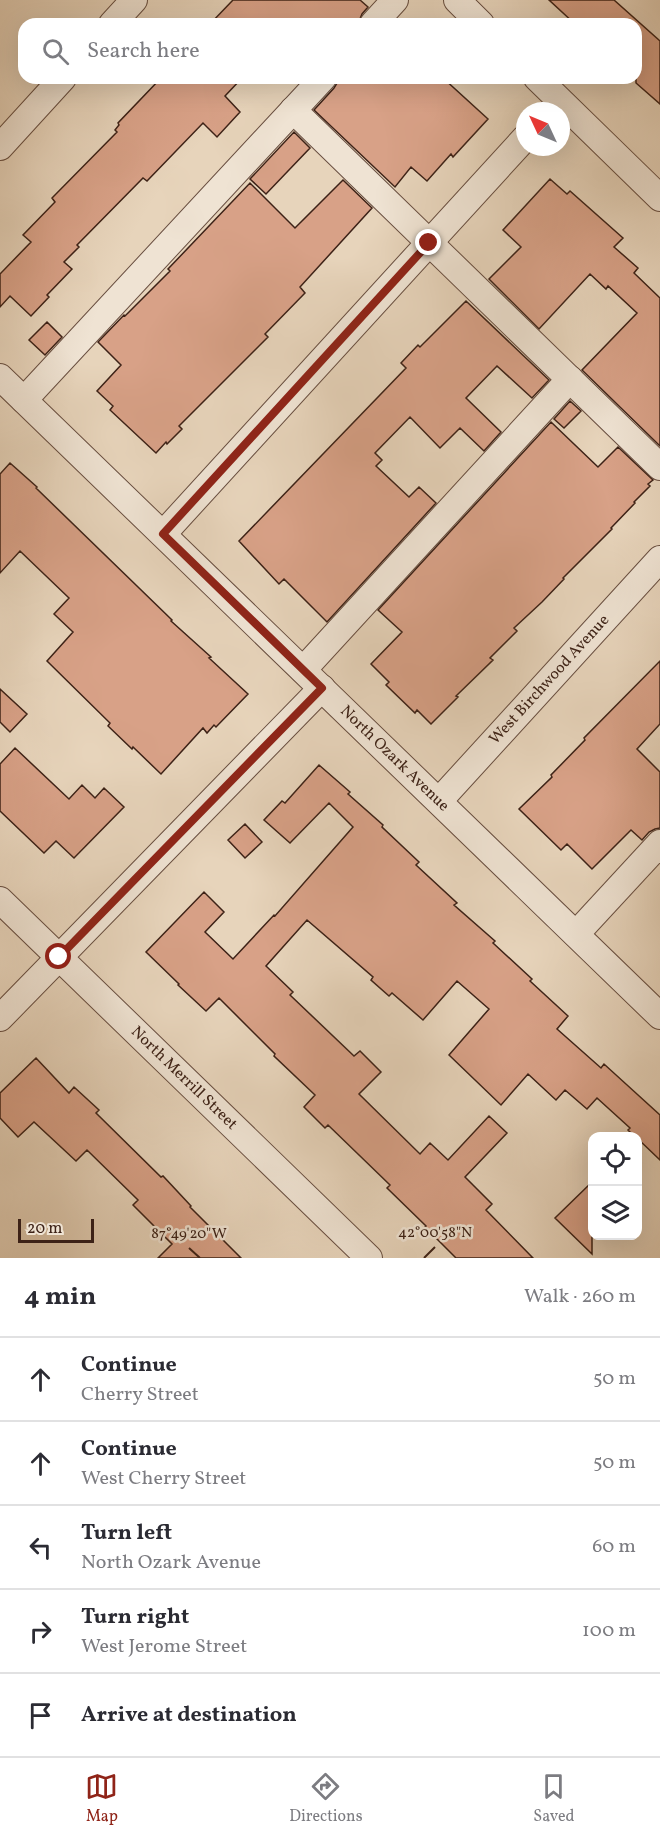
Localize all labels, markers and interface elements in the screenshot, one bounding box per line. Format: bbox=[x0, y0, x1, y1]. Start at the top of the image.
search box bbox=[18, 18, 642, 84]
icon: search bbox=[39, 35, 72, 68]
text: Search here bbox=[87, 36, 200, 67]
north arrow bbox=[516, 102, 570, 156]
route end bbox=[415, 229, 441, 255]
street label: West Birchwood Avenue bbox=[484, 610, 615, 750]
street label: North Ozark Avenue bbox=[335, 701, 454, 817]
route start bbox=[45, 943, 71, 969]
street label: North Merrill Street bbox=[126, 1021, 242, 1135]
map controls bbox=[588, 1132, 642, 1240]
button: locate bbox=[588, 1132, 642, 1186]
button: layers bbox=[588, 1186, 642, 1240]
scale bar bbox=[18, 1216, 94, 1244]
text: 20 m bbox=[27, 1218, 62, 1240]
text: 42°00'58"N bbox=[398, 1223, 472, 1244]
text: 87°49'20"W bbox=[151, 1224, 227, 1245]
text: 4 min bbox=[24, 1279, 96, 1315]
text: Walk · 260 m bbox=[524, 1283, 636, 1311]
text: Continue bbox=[81, 1350, 177, 1381]
icon: ahead bbox=[24, 1363, 57, 1396]
text: 50 m bbox=[593, 1365, 636, 1393]
text: Cherry Street bbox=[81, 1381, 199, 1409]
text: Continue bbox=[81, 1434, 177, 1465]
icon: ahead bbox=[24, 1447, 57, 1480]
text: 50 m bbox=[593, 1449, 636, 1477]
text: West Cherry Street bbox=[81, 1465, 246, 1493]
text: Turn left bbox=[81, 1518, 172, 1549]
icon: left bbox=[24, 1531, 57, 1564]
text: 60 m bbox=[592, 1533, 636, 1561]
text: North Ozark Avenue bbox=[81, 1549, 261, 1577]
text: Turn right bbox=[81, 1602, 189, 1633]
icon: right bbox=[24, 1615, 57, 1648]
text: 100 m bbox=[582, 1617, 636, 1645]
text: West Jerome Street bbox=[81, 1633, 247, 1661]
icon: arrive bbox=[24, 1699, 57, 1732]
text: Arrive at destination bbox=[81, 1700, 297, 1731]
tab: Map bbox=[85, 1770, 118, 1828]
tab: Directions bbox=[289, 1770, 363, 1828]
tab: Saved bbox=[533, 1770, 575, 1828]

